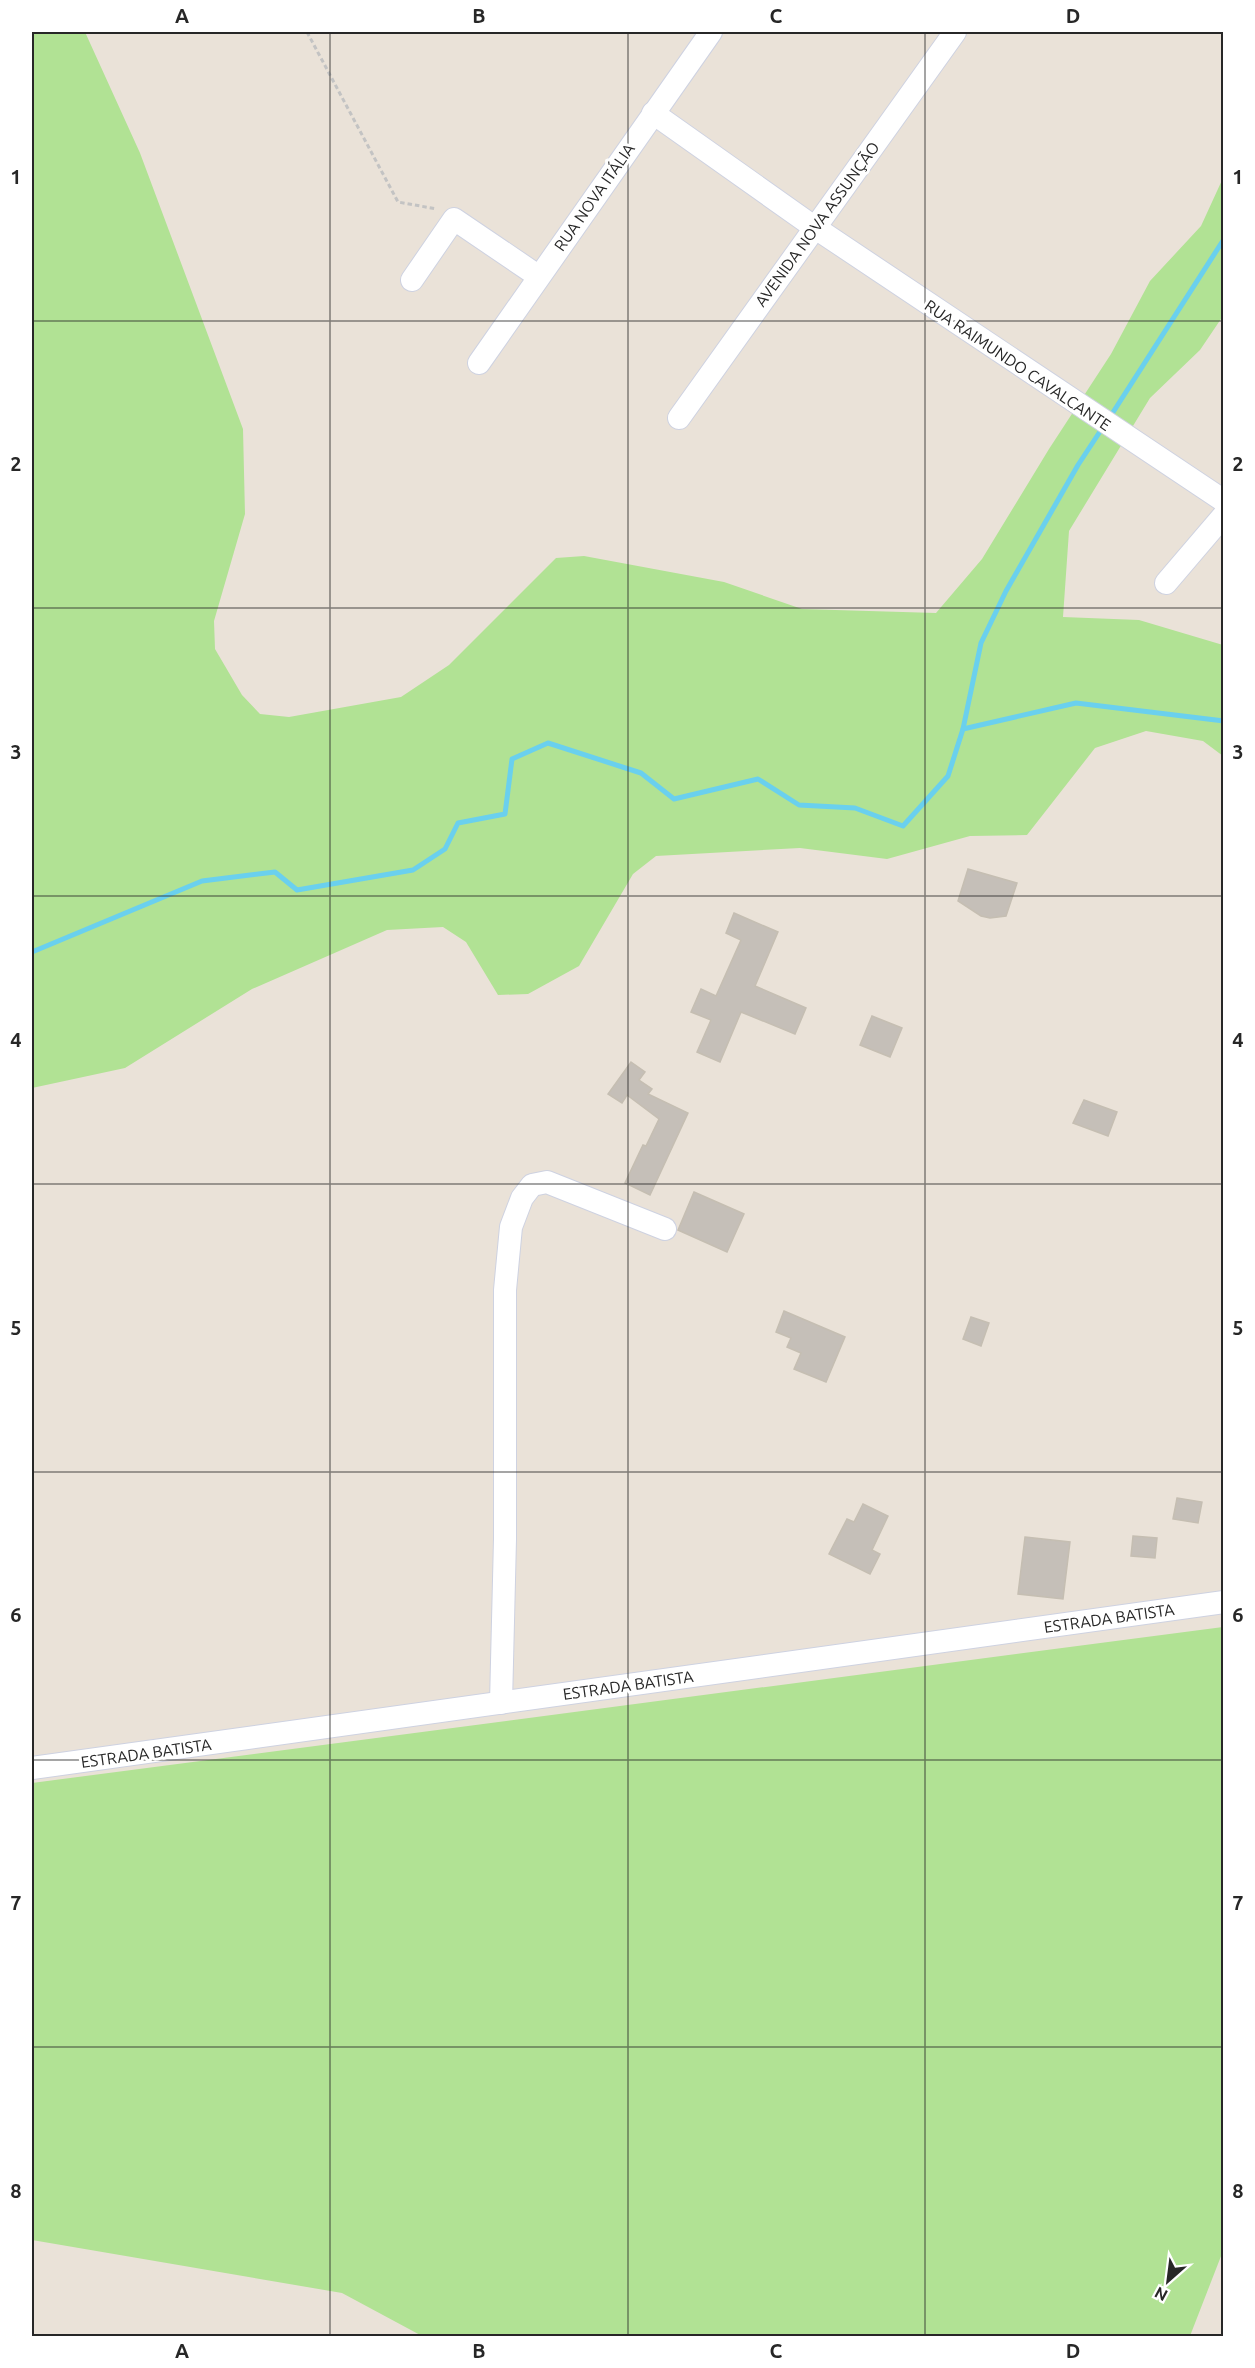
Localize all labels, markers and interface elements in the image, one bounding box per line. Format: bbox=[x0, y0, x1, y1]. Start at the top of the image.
text: A bbox=[175, 4, 189, 27]
text: B bbox=[472, 4, 486, 27]
text: C bbox=[770, 4, 783, 27]
text: D bbox=[1066, 4, 1080, 27]
street label: RUA NOVA ITÁLIA bbox=[549, 138, 638, 254]
street label: AVENIDA NOVA ASSUNÇÃO bbox=[750, 138, 883, 310]
text: 1 bbox=[10, 165, 22, 188]
text: 1 bbox=[1232, 165, 1244, 188]
street label: RUA RAIMUNDO CAVALCANTE bbox=[922, 296, 1114, 434]
text: 2 bbox=[10, 452, 22, 475]
text: 2 bbox=[1232, 452, 1244, 475]
text: 3 bbox=[10, 740, 22, 763]
text: 3 bbox=[1232, 740, 1244, 763]
text: 4 bbox=[10, 1028, 22, 1051]
text: 4 bbox=[1232, 1028, 1244, 1051]
text: 5 bbox=[10, 1316, 22, 1339]
text: 5 bbox=[1232, 1316, 1244, 1339]
street label: ESTRADA BATISTA bbox=[1043, 1600, 1176, 1636]
text: 6 bbox=[10, 1603, 22, 1626]
text: 6 bbox=[1232, 1603, 1244, 1626]
street label: ESTRADA BATISTA bbox=[562, 1667, 695, 1703]
street label: ESTRADA BATISTA bbox=[80, 1735, 213, 1771]
text: 7 bbox=[10, 1891, 22, 1914]
text: 7 bbox=[1232, 1891, 1244, 1914]
text: 8 bbox=[10, 2179, 22, 2202]
text: 8 bbox=[1232, 2179, 1244, 2202]
north arrow bbox=[1138, 2251, 1198, 2311]
text: N bbox=[1151, 2283, 1170, 2305]
text: A bbox=[175, 2339, 189, 2362]
text: B bbox=[472, 2339, 486, 2362]
text: C bbox=[770, 2339, 783, 2362]
text: D bbox=[1066, 2339, 1080, 2362]

